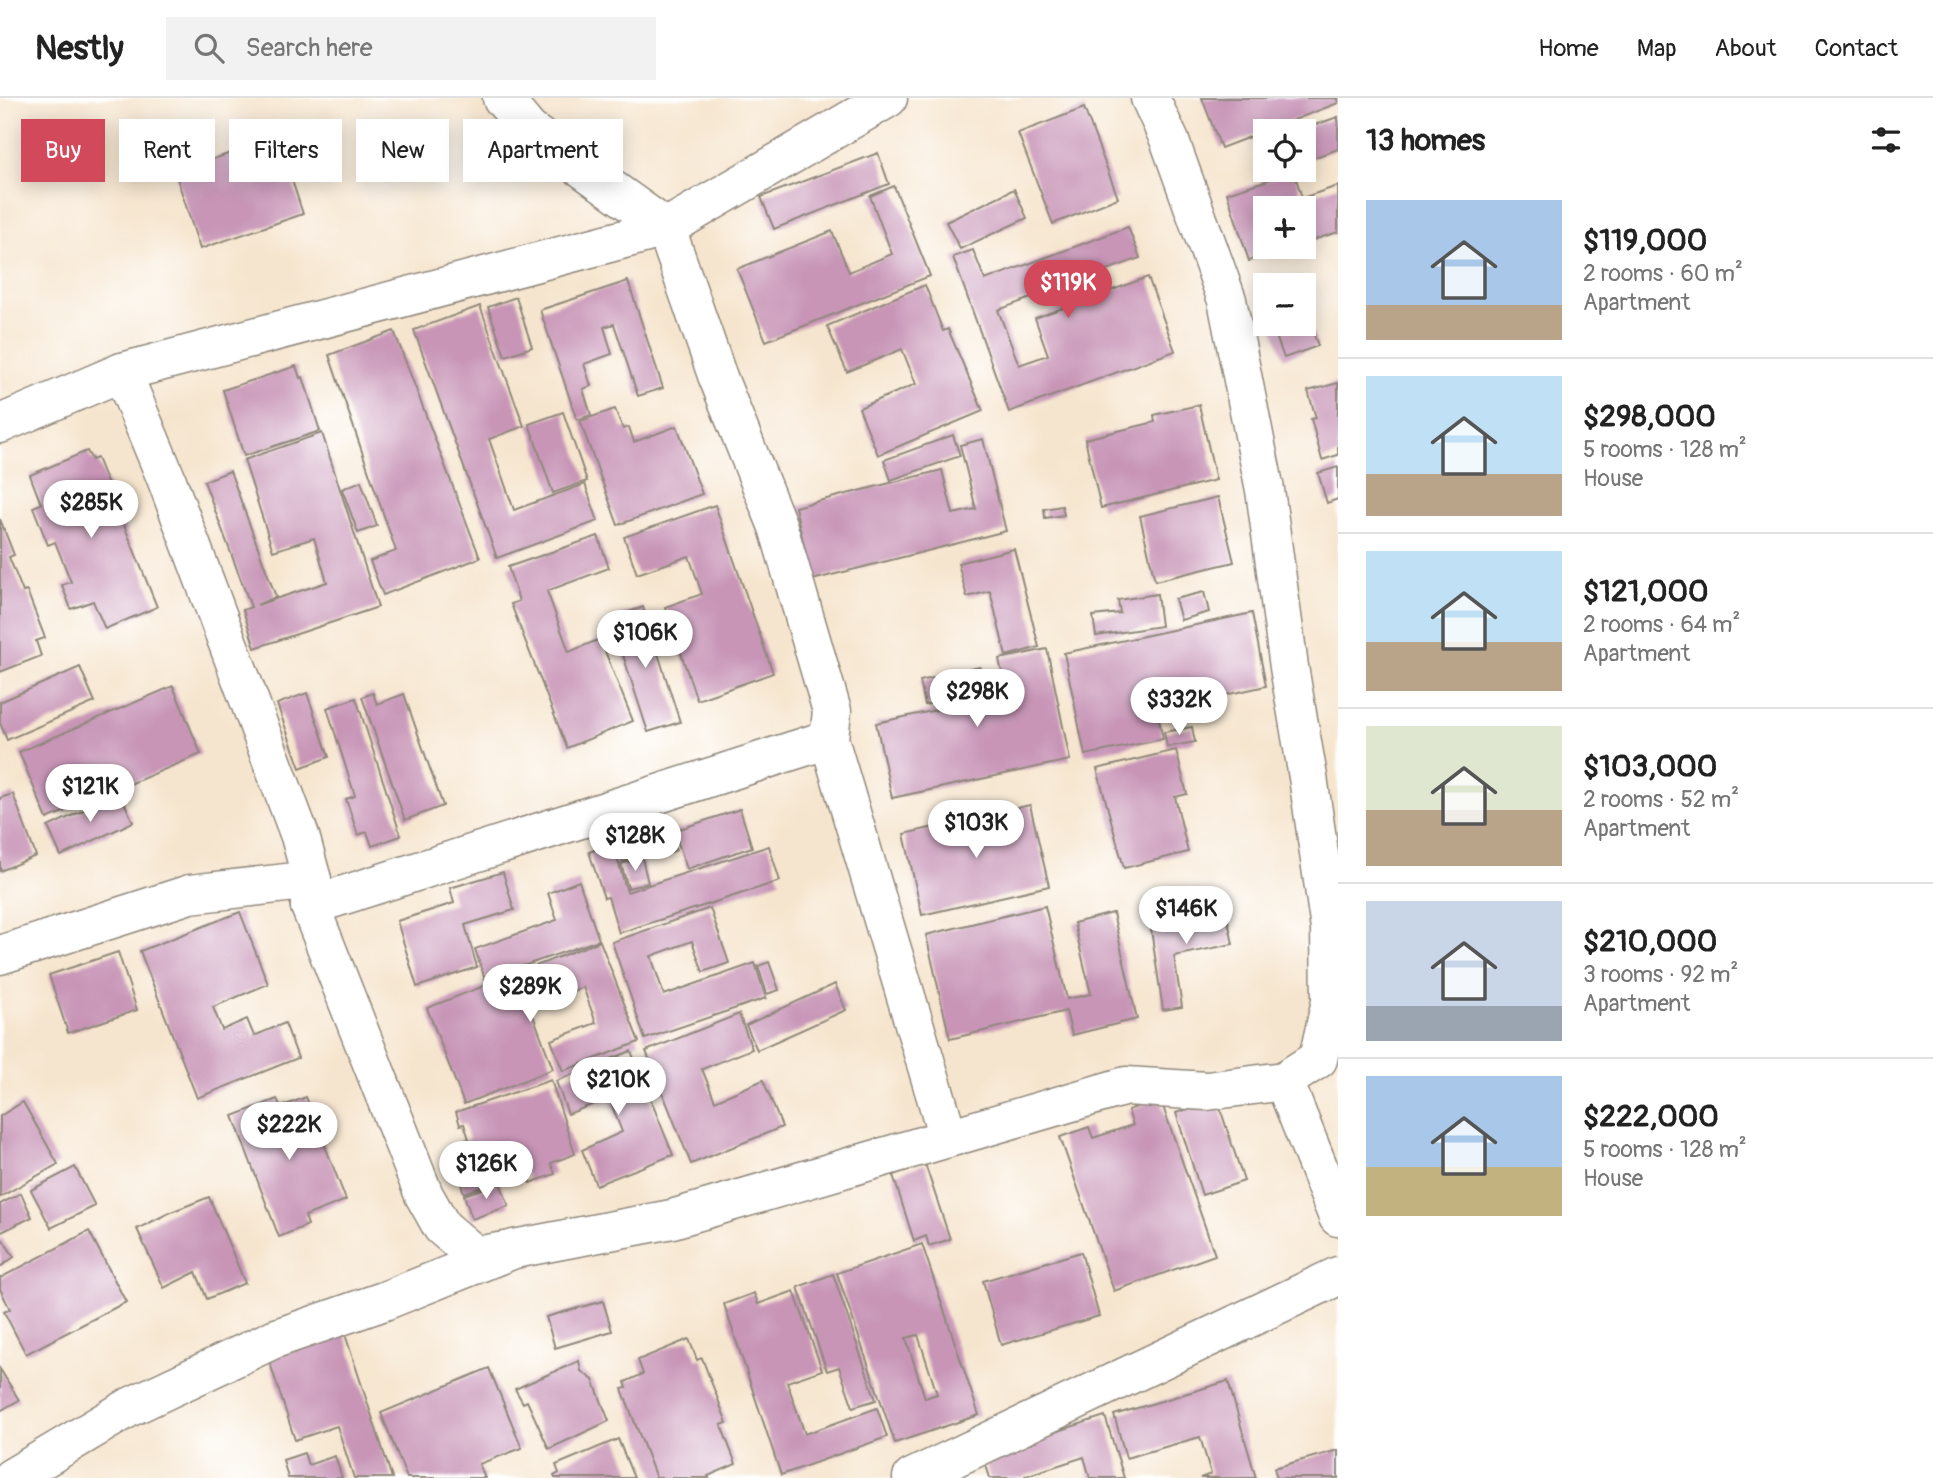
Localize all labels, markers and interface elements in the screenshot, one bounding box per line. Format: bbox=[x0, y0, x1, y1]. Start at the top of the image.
search box bbox=[166, 17, 656, 80]
text: Nestly bbox=[35, 28, 124, 69]
icon: search bbox=[190, 29, 228, 67]
text: Search here bbox=[246, 32, 373, 64]
text: Home bbox=[1538, 34, 1599, 63]
text: Map bbox=[1637, 34, 1677, 63]
text: About bbox=[1715, 34, 1777, 63]
text: Contact bbox=[1815, 34, 1898, 63]
chip: Buy bbox=[21, 119, 105, 182]
chip: Rent bbox=[119, 119, 215, 182]
chip: Filters bbox=[229, 119, 342, 182]
chip: New bbox=[356, 119, 449, 182]
chip: Apartment bbox=[463, 119, 623, 182]
map controls bbox=[1253, 119, 1316, 336]
button: locate bbox=[1253, 119, 1316, 182]
icon: filters bbox=[1867, 121, 1905, 159]
text: 13 homes bbox=[1366, 122, 1485, 159]
button: + bbox=[1253, 196, 1316, 259]
text: $119,000 bbox=[1583, 222, 1707, 259]
icon: home bbox=[1422, 228, 1506, 312]
text: 2 rooms · 60 m² bbox=[1583, 259, 1743, 288]
pin: $119K bbox=[1019, 260, 1117, 320]
text: $119K bbox=[1040, 268, 1096, 297]
button: − bbox=[1253, 273, 1316, 336]
text: Apartment bbox=[1583, 288, 1690, 317]
text: $298,000 bbox=[1583, 398, 1716, 435]
icon: home bbox=[1422, 404, 1506, 488]
text: 5 rooms · 128 m² bbox=[1583, 435, 1747, 464]
text: House bbox=[1583, 464, 1643, 493]
pin: $285K bbox=[42, 480, 140, 540]
text: $285K bbox=[59, 488, 123, 517]
text: $121,000 bbox=[1583, 573, 1709, 610]
icon: home bbox=[1422, 579, 1506, 663]
pin: $106K bbox=[596, 610, 694, 670]
text: 2 rooms · 64 m² bbox=[1583, 610, 1740, 639]
text: $106K bbox=[613, 618, 677, 647]
text: Apartment bbox=[1583, 639, 1690, 668]
pin: $298K bbox=[928, 670, 1026, 729]
text: $298K bbox=[946, 677, 1008, 706]
pin: $332K bbox=[1130, 678, 1228, 737]
text: $332K bbox=[1147, 685, 1211, 714]
text: $103,000 bbox=[1583, 748, 1717, 785]
icon: home bbox=[1422, 754, 1506, 838]
pin: $121K bbox=[41, 764, 139, 824]
text: $121K bbox=[61, 772, 119, 801]
text: 2 rooms · 52 m² bbox=[1583, 785, 1739, 814]
pin: $103K bbox=[927, 800, 1025, 860]
text: $103K bbox=[944, 808, 1008, 837]
pin: $128K bbox=[586, 814, 684, 873]
text: Apartment bbox=[1583, 814, 1690, 843]
text: $128K bbox=[605, 821, 665, 850]
pin: $146K bbox=[1137, 886, 1235, 946]
text: $146K bbox=[1155, 894, 1217, 923]
text: $210,000 bbox=[1583, 923, 1717, 960]
icon: home bbox=[1422, 929, 1506, 1013]
text: 3 rooms · 92 m² bbox=[1583, 960, 1738, 989]
pin: $289K bbox=[481, 964, 579, 1024]
text: $289K bbox=[499, 972, 561, 1001]
text: Apartment bbox=[1583, 989, 1690, 1018]
pin: $210K bbox=[569, 1058, 667, 1117]
text: $210K bbox=[586, 1065, 650, 1094]
text: $222,000 bbox=[1583, 1098, 1719, 1135]
pin: $222K bbox=[240, 1102, 338, 1162]
icon: home bbox=[1422, 1104, 1506, 1188]
text: $222K bbox=[257, 1110, 321, 1139]
text: 5 rooms · 128 m² bbox=[1583, 1135, 1747, 1164]
pin: $126K bbox=[437, 1142, 535, 1201]
text: $126K bbox=[455, 1149, 517, 1178]
text: House bbox=[1583, 1164, 1643, 1193]

